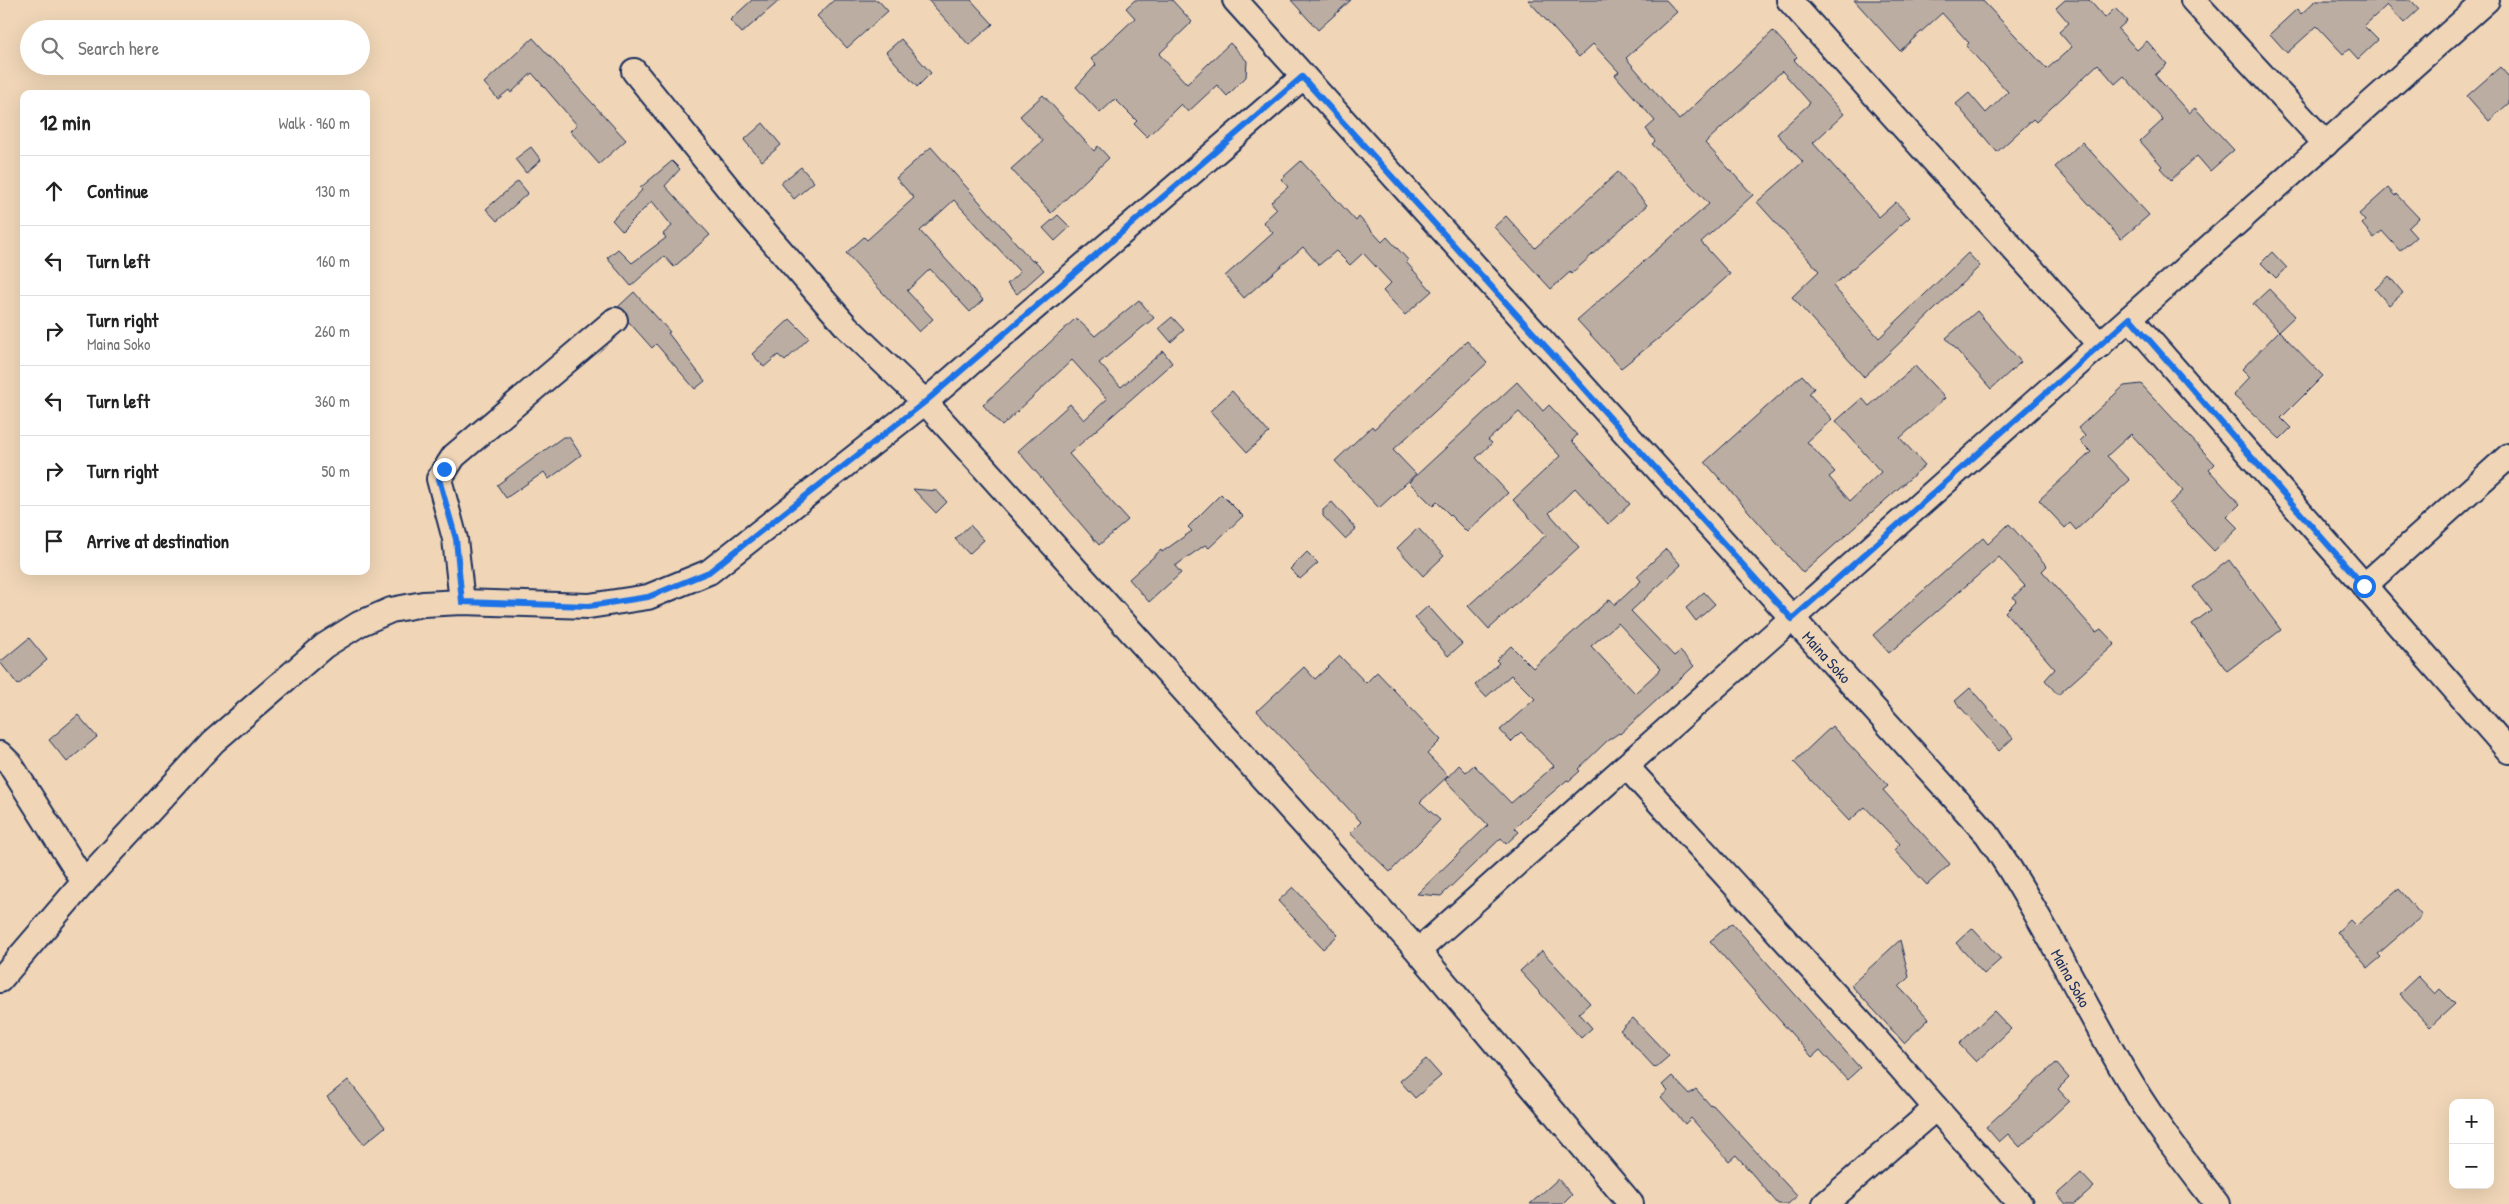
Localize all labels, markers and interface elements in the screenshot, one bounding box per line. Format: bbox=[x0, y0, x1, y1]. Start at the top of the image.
search box bbox=[20, 20, 370, 75]
icon: search bbox=[38, 34, 66, 62]
text: Search here bbox=[78, 35, 159, 61]
text: 12 min bbox=[40, 108, 91, 137]
text: Walk · 960 m bbox=[278, 112, 350, 134]
icon: ahead bbox=[40, 177, 68, 205]
text: Continue bbox=[87, 178, 148, 204]
text: 130 m bbox=[315, 180, 350, 202]
icon: left bbox=[40, 247, 68, 275]
text: Turn left bbox=[87, 248, 150, 274]
text: 160 m bbox=[316, 250, 350, 272]
text: Turn right bbox=[87, 307, 158, 333]
icon: right bbox=[40, 317, 68, 345]
text: 260 m bbox=[314, 320, 350, 342]
text: Maina Soko bbox=[87, 333, 150, 355]
icon: left bbox=[40, 387, 68, 415]
text: Turn left bbox=[87, 388, 150, 414]
text: 360 m bbox=[315, 390, 350, 412]
icon: right bbox=[40, 457, 68, 485]
text: Turn right bbox=[87, 458, 158, 484]
route end bbox=[433, 458, 456, 481]
text: 50 m bbox=[322, 460, 350, 482]
icon: arrive bbox=[40, 527, 68, 555]
text: Arrive at destination bbox=[87, 528, 229, 554]
route start bbox=[2353, 575, 2376, 598]
street label: Maina Soko bbox=[1798, 626, 1857, 688]
street label: Maina Soko bbox=[2046, 945, 2096, 1012]
map controls bbox=[2449, 1099, 2494, 1189]
button: + bbox=[2449, 1099, 2494, 1144]
button: − bbox=[2449, 1144, 2494, 1189]

